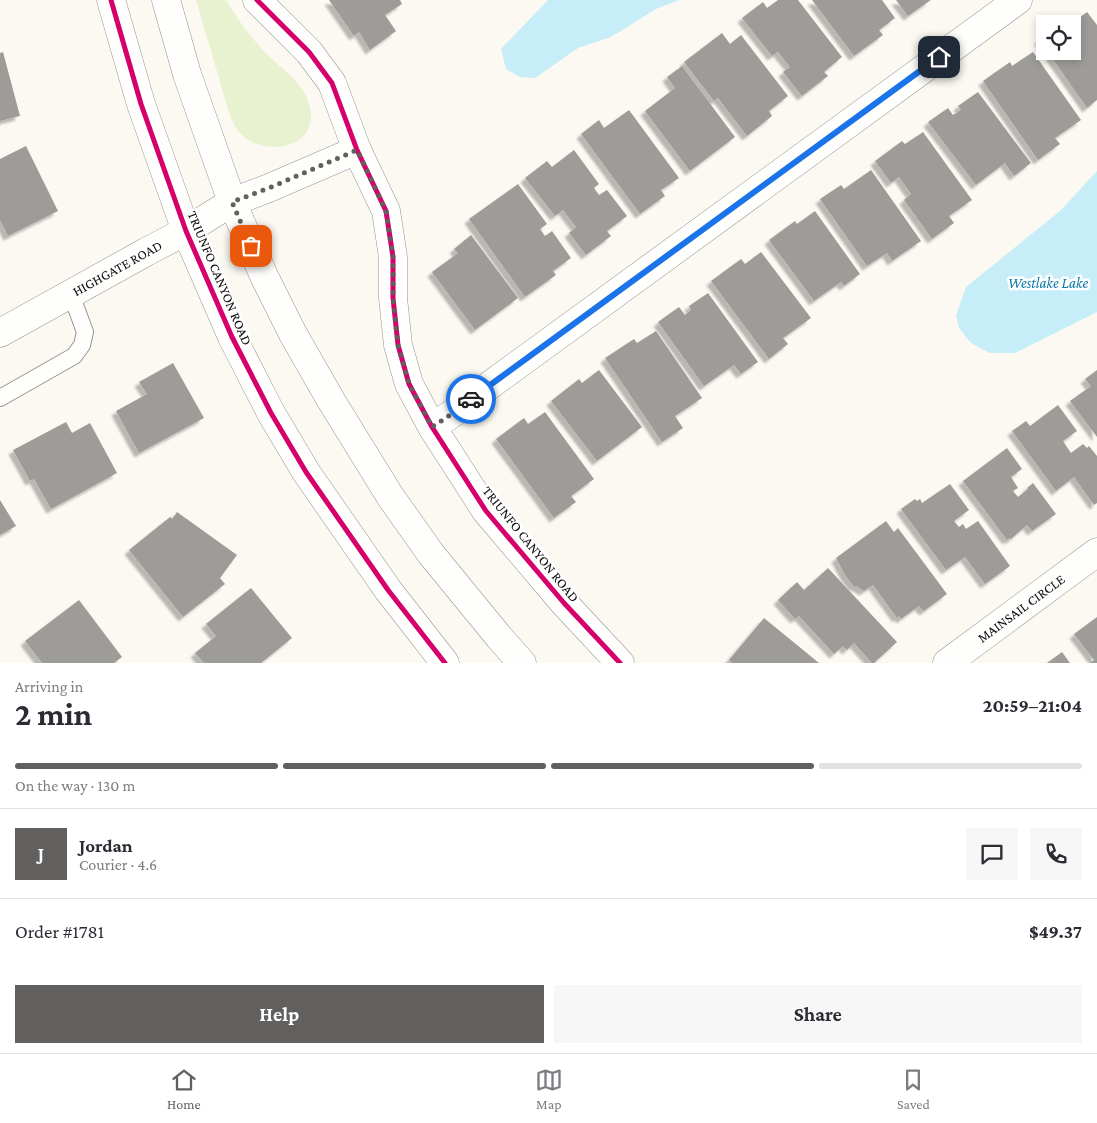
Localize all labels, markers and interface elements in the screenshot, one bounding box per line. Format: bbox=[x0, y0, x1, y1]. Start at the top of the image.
map controls bbox=[1036, 15, 1081, 60]
button: locate bbox=[1036, 15, 1081, 60]
pin bbox=[918, 36, 960, 78]
icon: home bbox=[925, 43, 953, 71]
street label: TRIUNFO CANYON ROAD bbox=[184, 208, 256, 348]
pin bbox=[230, 225, 272, 267]
icon: bag bbox=[237, 232, 265, 260]
street label: HIGHGATE ROAD bbox=[70, 237, 165, 299]
water label: Westlake Lake bbox=[1008, 275, 1088, 291]
courier bbox=[446, 374, 496, 424]
icon: car bbox=[457, 385, 485, 413]
street label: TRIUNFO CANYON ROAD bbox=[479, 483, 583, 605]
street label: MAINSAIL CIRCLE bbox=[974, 571, 1068, 646]
text: Arriving in bbox=[15, 678, 83, 695]
text: 20:59–21:04 bbox=[983, 695, 1082, 716]
text: 2 min bbox=[15, 696, 92, 732]
text: On the way · 130 m bbox=[15, 777, 135, 794]
button: chat bbox=[966, 828, 1018, 880]
button: phone bbox=[1030, 828, 1082, 880]
text: Jordan bbox=[79, 835, 133, 856]
text: J bbox=[38, 843, 44, 864]
text: Courier · 4.6 bbox=[79, 856, 157, 873]
text: Order #1781 bbox=[15, 921, 104, 942]
text: $49.37 bbox=[1029, 921, 1082, 942]
button: Help bbox=[15, 985, 544, 1043]
button: Share bbox=[554, 985, 1082, 1043]
tab: Home bbox=[167, 1066, 201, 1112]
tab: Map bbox=[535, 1066, 563, 1112]
tab: Saved bbox=[897, 1066, 930, 1112]

